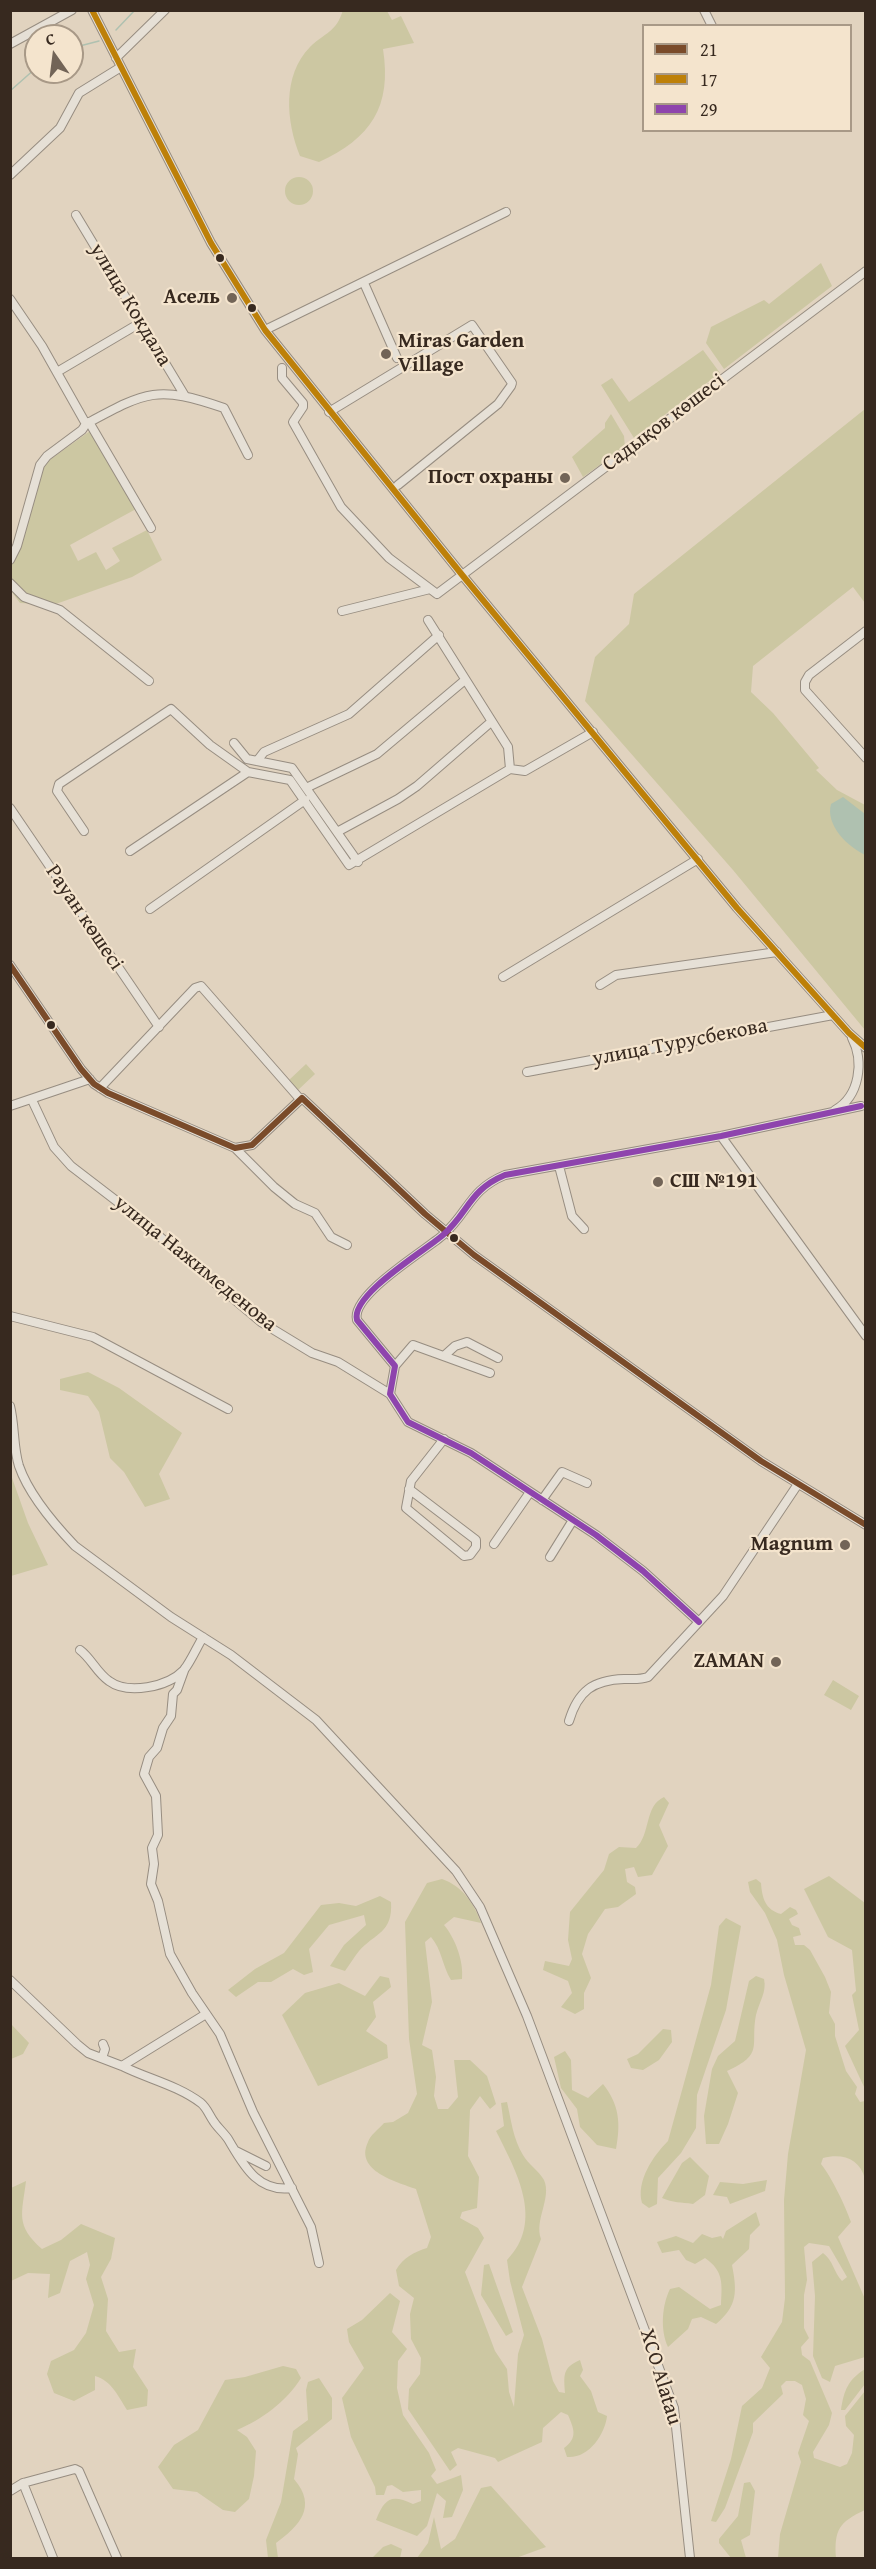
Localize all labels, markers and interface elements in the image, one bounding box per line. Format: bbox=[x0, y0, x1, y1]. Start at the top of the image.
north arrow bbox=[24, 24, 84, 84]
legend bbox=[642, 24, 852, 132]
text: С bbox=[43, 26, 57, 51]
text: 21 bbox=[700, 36, 717, 63]
text: 17 bbox=[700, 66, 717, 93]
text: 29 bbox=[700, 96, 717, 123]
street label: улица Кокдала bbox=[83, 239, 177, 371]
unlabelled marker bbox=[214, 252, 226, 264]
place label: Асель bbox=[164, 285, 220, 311]
marker: Асель bbox=[225, 291, 239, 305]
unlabelled marker bbox=[246, 302, 258, 314]
place label: Miras Garden Village bbox=[398, 329, 524, 379]
marker: Miras Garden Village bbox=[379, 347, 393, 361]
street label: Садықов көшесі bbox=[598, 369, 730, 477]
place label: Пост охраны bbox=[428, 465, 553, 491]
marker: Пост охраны bbox=[558, 471, 572, 485]
street label: Рауан көшесі bbox=[40, 861, 128, 975]
street label: улица Турусбекова bbox=[590, 1014, 770, 1072]
unlabelled marker bbox=[45, 1019, 57, 1031]
place label: СШ №191 bbox=[670, 1169, 758, 1195]
marker: СШ №191 bbox=[651, 1175, 665, 1189]
street label: улица Нажимеденова bbox=[108, 1191, 282, 1337]
unlabelled marker bbox=[448, 1232, 460, 1244]
place label: Magnum bbox=[751, 1532, 833, 1558]
marker: Magnum bbox=[838, 1538, 852, 1552]
place label: ZAMAN bbox=[693, 1649, 764, 1675]
marker: ZAMAN bbox=[769, 1655, 783, 1669]
street label: XCO Alatau bbox=[633, 2326, 687, 2428]

